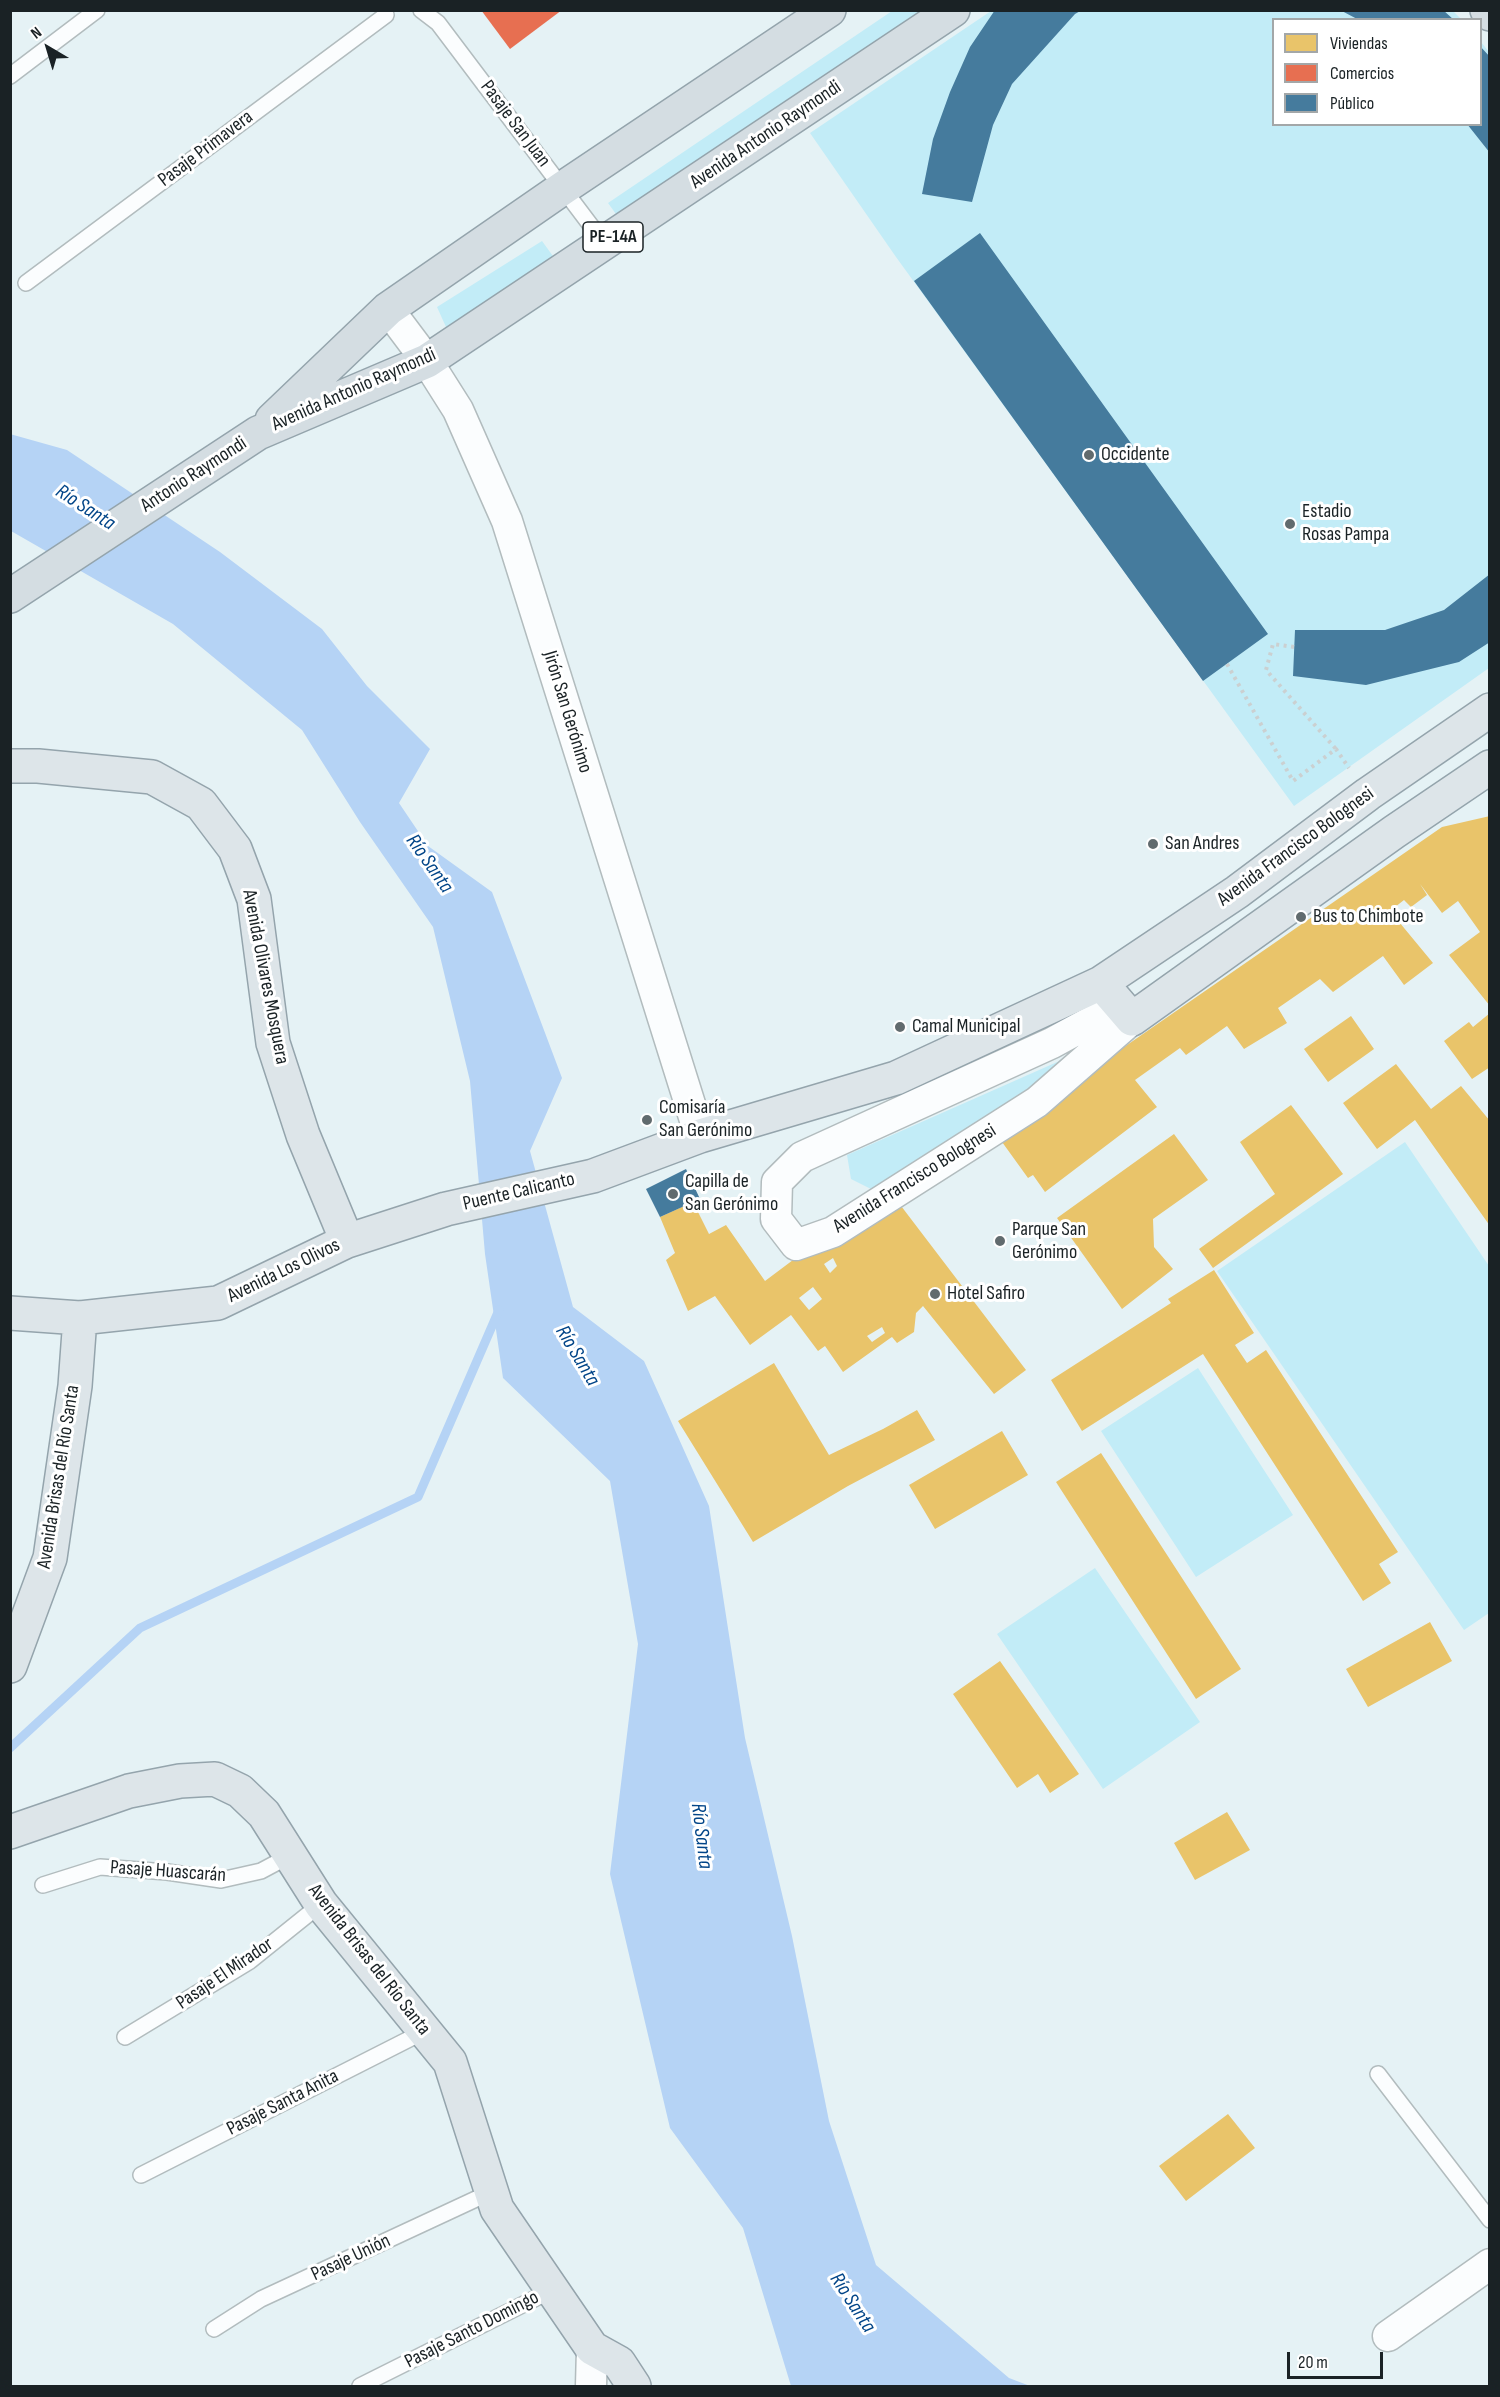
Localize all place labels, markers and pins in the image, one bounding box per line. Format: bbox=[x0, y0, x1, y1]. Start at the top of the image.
place label: Occidente bbox=[1101, 443, 1170, 467]
marker: Occidente bbox=[1082, 448, 1096, 462]
place label: Estadio Rosas Pampa bbox=[1302, 500, 1389, 547]
marker: Estadio Rosas Pampa bbox=[1283, 517, 1297, 531]
place label: San Andres bbox=[1165, 832, 1239, 856]
marker: San Andres bbox=[1146, 837, 1160, 851]
place label: Bus to Chimbote bbox=[1313, 905, 1423, 929]
marker: Bus to Chimbote bbox=[1294, 910, 1308, 924]
place label: Camal Municipal bbox=[912, 1015, 1020, 1039]
marker: Camal Municipal bbox=[893, 1020, 907, 1034]
place label: Comisaría San Gerónimo bbox=[659, 1096, 752, 1143]
marker: Comisaría San Gerónimo bbox=[640, 1113, 654, 1127]
place label: Capilla de San Gerónimo bbox=[685, 1170, 778, 1217]
marker: Capilla de San Gerónimo bbox=[666, 1187, 680, 1201]
place label: Parque San Gerónimo bbox=[1012, 1218, 1086, 1265]
marker: Parque San Gerónimo bbox=[993, 1234, 1007, 1248]
place label: Hotel Safiro bbox=[947, 1282, 1025, 1306]
marker: Hotel Safiro bbox=[928, 1287, 942, 1301]

